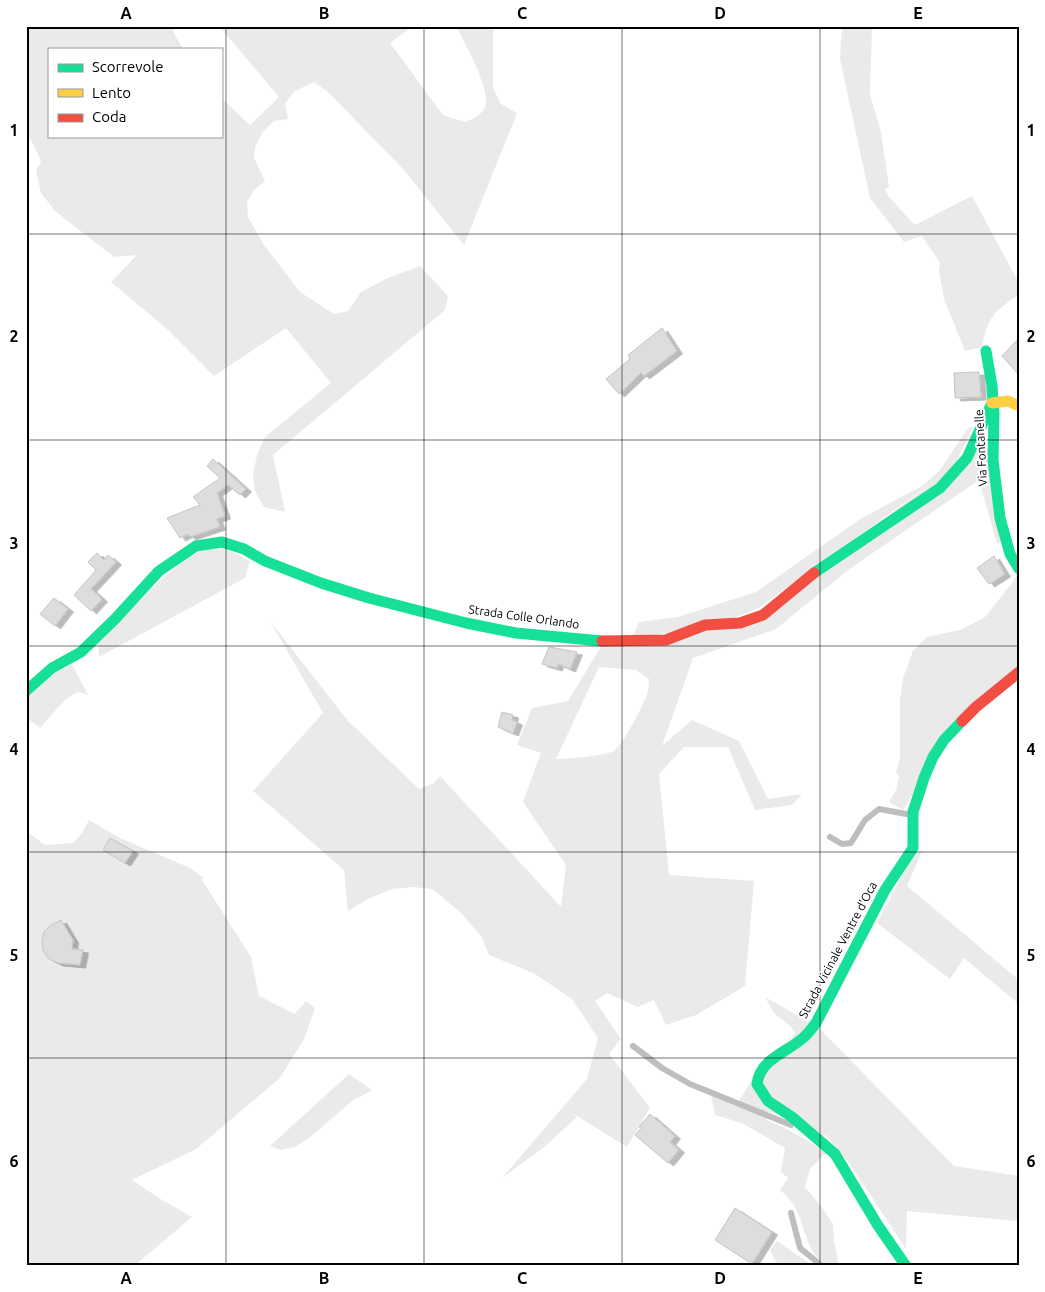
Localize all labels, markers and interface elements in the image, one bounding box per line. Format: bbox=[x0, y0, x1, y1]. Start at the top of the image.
text: A bbox=[120, 4, 132, 22]
text: B bbox=[319, 4, 329, 22]
text: C bbox=[517, 4, 527, 22]
text: D bbox=[714, 4, 726, 22]
text: E bbox=[913, 4, 923, 22]
legend bbox=[48, 48, 222, 138]
text: Scorrevole bbox=[92, 58, 163, 75]
text: Lento bbox=[92, 84, 131, 101]
text: Coda bbox=[92, 108, 126, 125]
text: 1 bbox=[9, 121, 19, 139]
text: 1 bbox=[1026, 121, 1036, 139]
text: 2 bbox=[9, 327, 19, 345]
text: 2 bbox=[1026, 327, 1036, 345]
street label: Via Fontanelle bbox=[972, 409, 989, 487]
text: 3 bbox=[9, 534, 19, 552]
text: 3 bbox=[1026, 534, 1036, 552]
street label: Strada Colle Orlando bbox=[468, 602, 580, 631]
text: 4 bbox=[9, 740, 19, 758]
text: 4 bbox=[1026, 740, 1036, 758]
street label: Strada Vicinale Ventre d'Oca bbox=[796, 879, 879, 1020]
text: 5 bbox=[9, 946, 19, 964]
text: 5 bbox=[1026, 946, 1036, 964]
text: 6 bbox=[9, 1152, 19, 1170]
text: 6 bbox=[1026, 1152, 1036, 1170]
text: A bbox=[120, 1269, 132, 1287]
text: B bbox=[319, 1269, 329, 1287]
text: C bbox=[517, 1269, 527, 1287]
text: D bbox=[714, 1269, 726, 1287]
text: E bbox=[913, 1269, 923, 1287]

